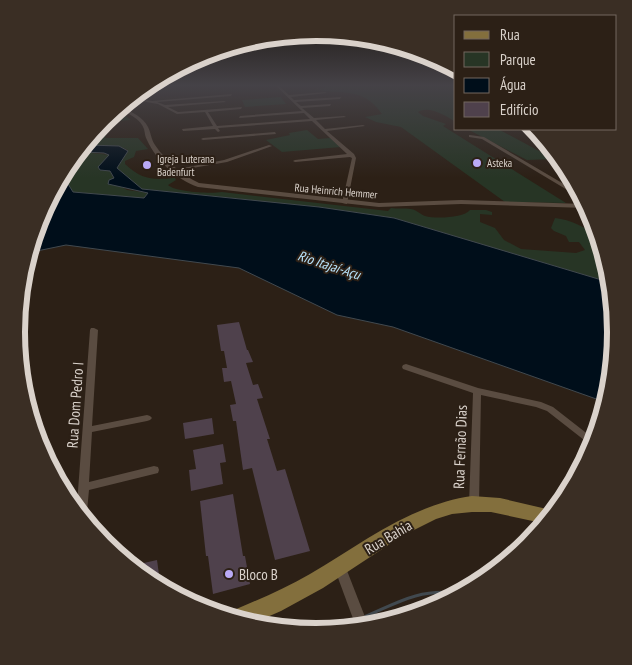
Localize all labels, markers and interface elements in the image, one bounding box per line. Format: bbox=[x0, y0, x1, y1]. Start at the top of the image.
legend bbox=[454, 15, 617, 130]
text: Rua bbox=[500, 25, 520, 44]
text: Parque bbox=[500, 50, 536, 69]
text: Água bbox=[500, 75, 526, 94]
text: Edifício bbox=[500, 100, 538, 119]
place label: Igreja Luterana Badenfurt bbox=[157, 152, 214, 179]
place label: Asteka bbox=[487, 156, 512, 170]
marker: Asteka bbox=[471, 157, 483, 169]
marker: Igreja Luterana Badenfurt bbox=[141, 159, 153, 171]
street label: Rua Heinrich Hemmer bbox=[294, 180, 378, 202]
water label: Rio Itajaí-Açu bbox=[295, 246, 363, 284]
street label: Rua Dom Pedro I bbox=[63, 361, 87, 449]
street label: Rua Fernão Dias bbox=[449, 405, 471, 489]
street label: Rua Bahia bbox=[361, 516, 415, 558]
place label: Bloco B bbox=[239, 565, 278, 584]
marker: Bloco B bbox=[223, 568, 235, 580]

